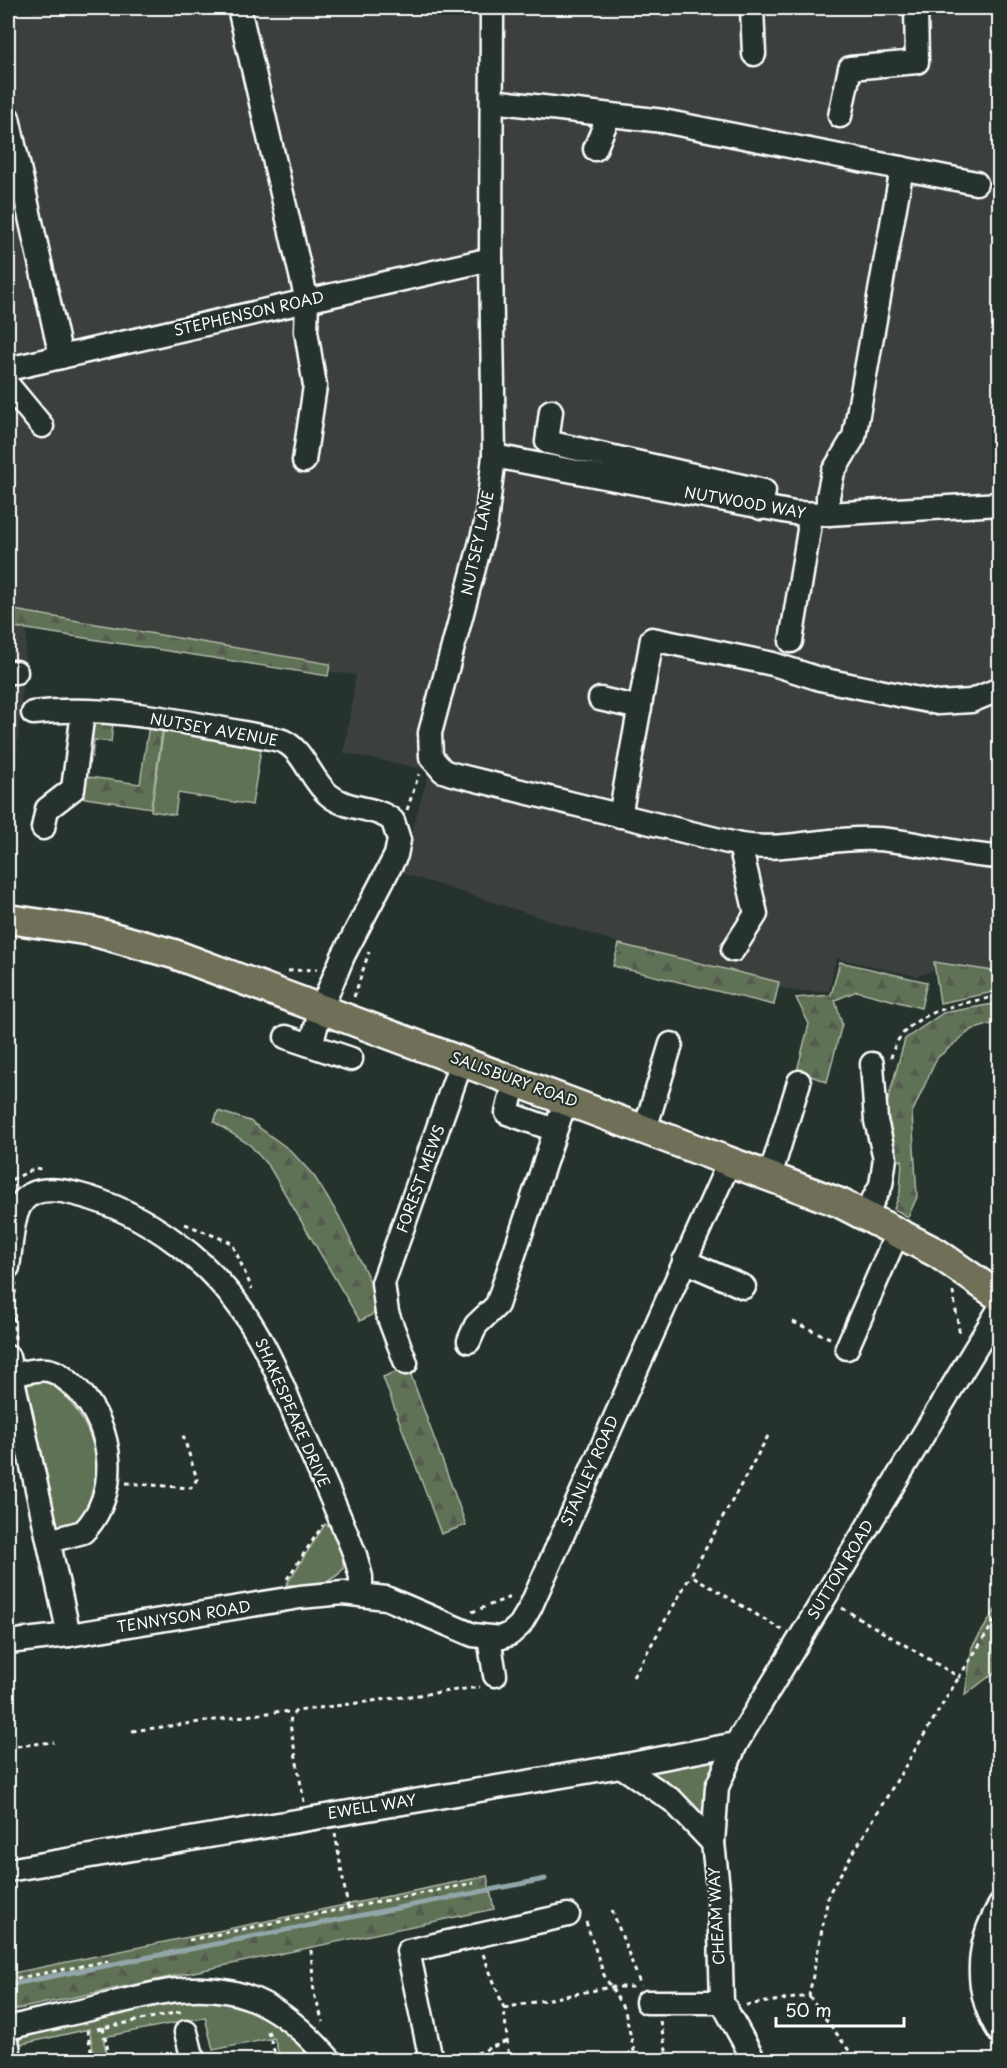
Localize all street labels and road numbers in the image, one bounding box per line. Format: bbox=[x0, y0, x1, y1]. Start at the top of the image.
street label: STEPHENSON ROAD bbox=[171, 284, 326, 341]
street label: NUTWOOD WAY bbox=[683, 480, 808, 524]
street label: NUTSEY LANE bbox=[454, 488, 499, 597]
street label: NUTSEY AVENUE bbox=[148, 706, 280, 751]
street label: SALISBURY ROAD bbox=[448, 1045, 581, 1112]
street label: FOREST MEWS bbox=[389, 1121, 450, 1236]
street label: SHAKESPEARE DRIVE bbox=[250, 1334, 337, 1491]
street label: STANLEY ROAD bbox=[554, 1411, 623, 1530]
street label: SUTTON ROAD bbox=[801, 1515, 879, 1623]
street label: TENNYSON ROAD bbox=[115, 1594, 252, 1637]
street label: EWELL WAY bbox=[326, 1787, 418, 1824]
street label: CHEAM WAY bbox=[701, 1866, 730, 1966]

